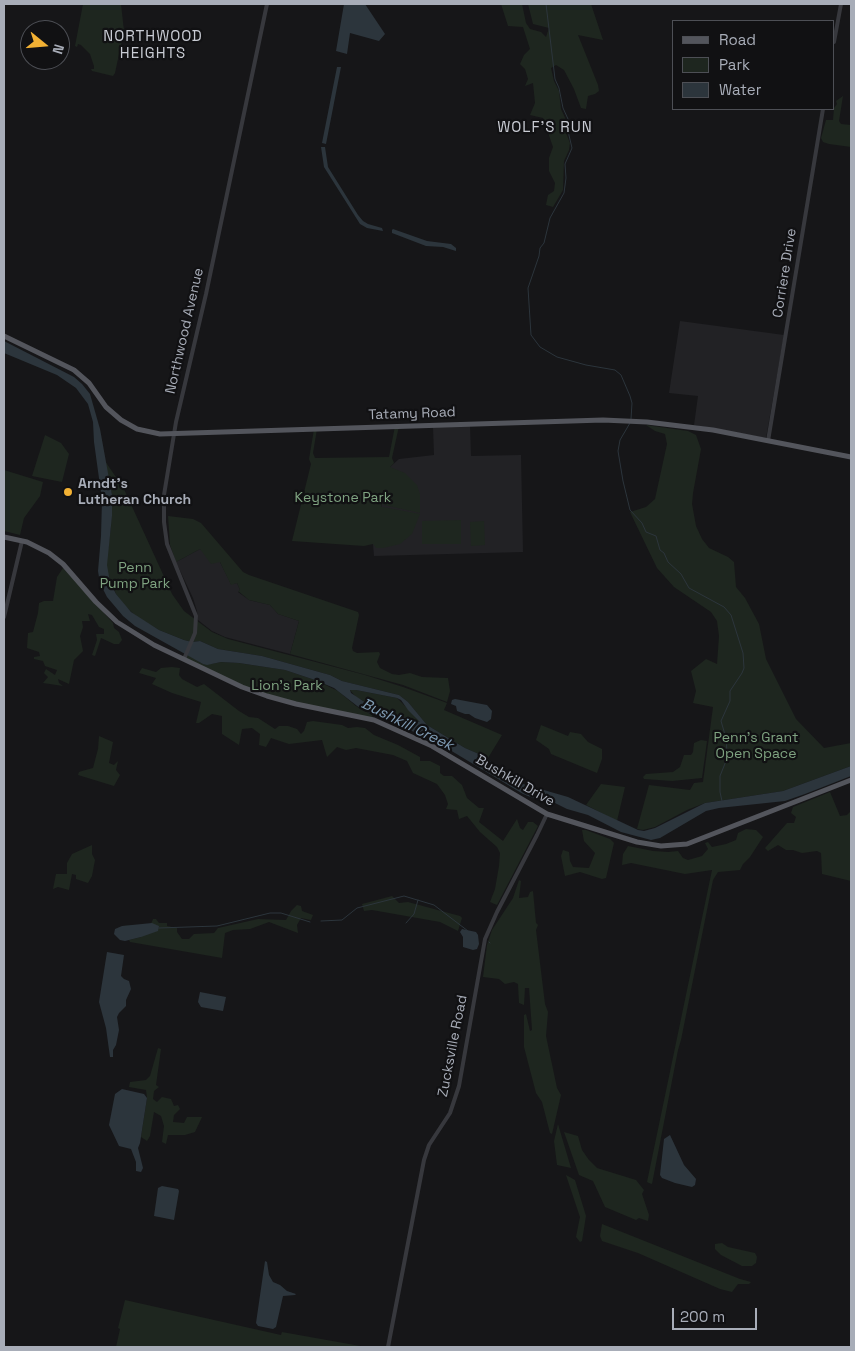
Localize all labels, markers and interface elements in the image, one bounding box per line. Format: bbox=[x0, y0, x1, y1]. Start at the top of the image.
north arrow bbox=[20, 20, 70, 70]
legend bbox=[672, 20, 835, 110]
district label: NORTHWOOD HEIGHTS bbox=[102, 28, 204, 63]
text: Road bbox=[719, 30, 756, 49]
text: N bbox=[48, 42, 68, 56]
text: Park bbox=[719, 55, 750, 74]
text: Water bbox=[719, 80, 761, 99]
district label: WOLF'S RUN bbox=[496, 119, 594, 137]
street label: Corriere Drive bbox=[770, 227, 800, 319]
street label: Northwood Avenue bbox=[162, 266, 208, 396]
street label: Tatamy Road bbox=[368, 404, 456, 424]
place label: Arndt's Lutheran Church bbox=[78, 476, 191, 508]
marker: Arndt's Lutheran Church bbox=[62, 486, 74, 498]
park label: Keystone Park bbox=[295, 490, 391, 506]
park label: Penn Pump Park bbox=[100, 560, 170, 592]
park label: Lion's Park bbox=[251, 678, 323, 694]
water label: Bushkill Creek bbox=[358, 695, 456, 755]
park label: Penn's Grant Open Space bbox=[714, 730, 798, 762]
street label: Bushkill Drive bbox=[472, 752, 558, 810]
street label: Zucksville Road bbox=[435, 994, 471, 1098]
scale bar bbox=[675, 1298, 760, 1330]
text: 200 m bbox=[680, 1307, 725, 1326]

